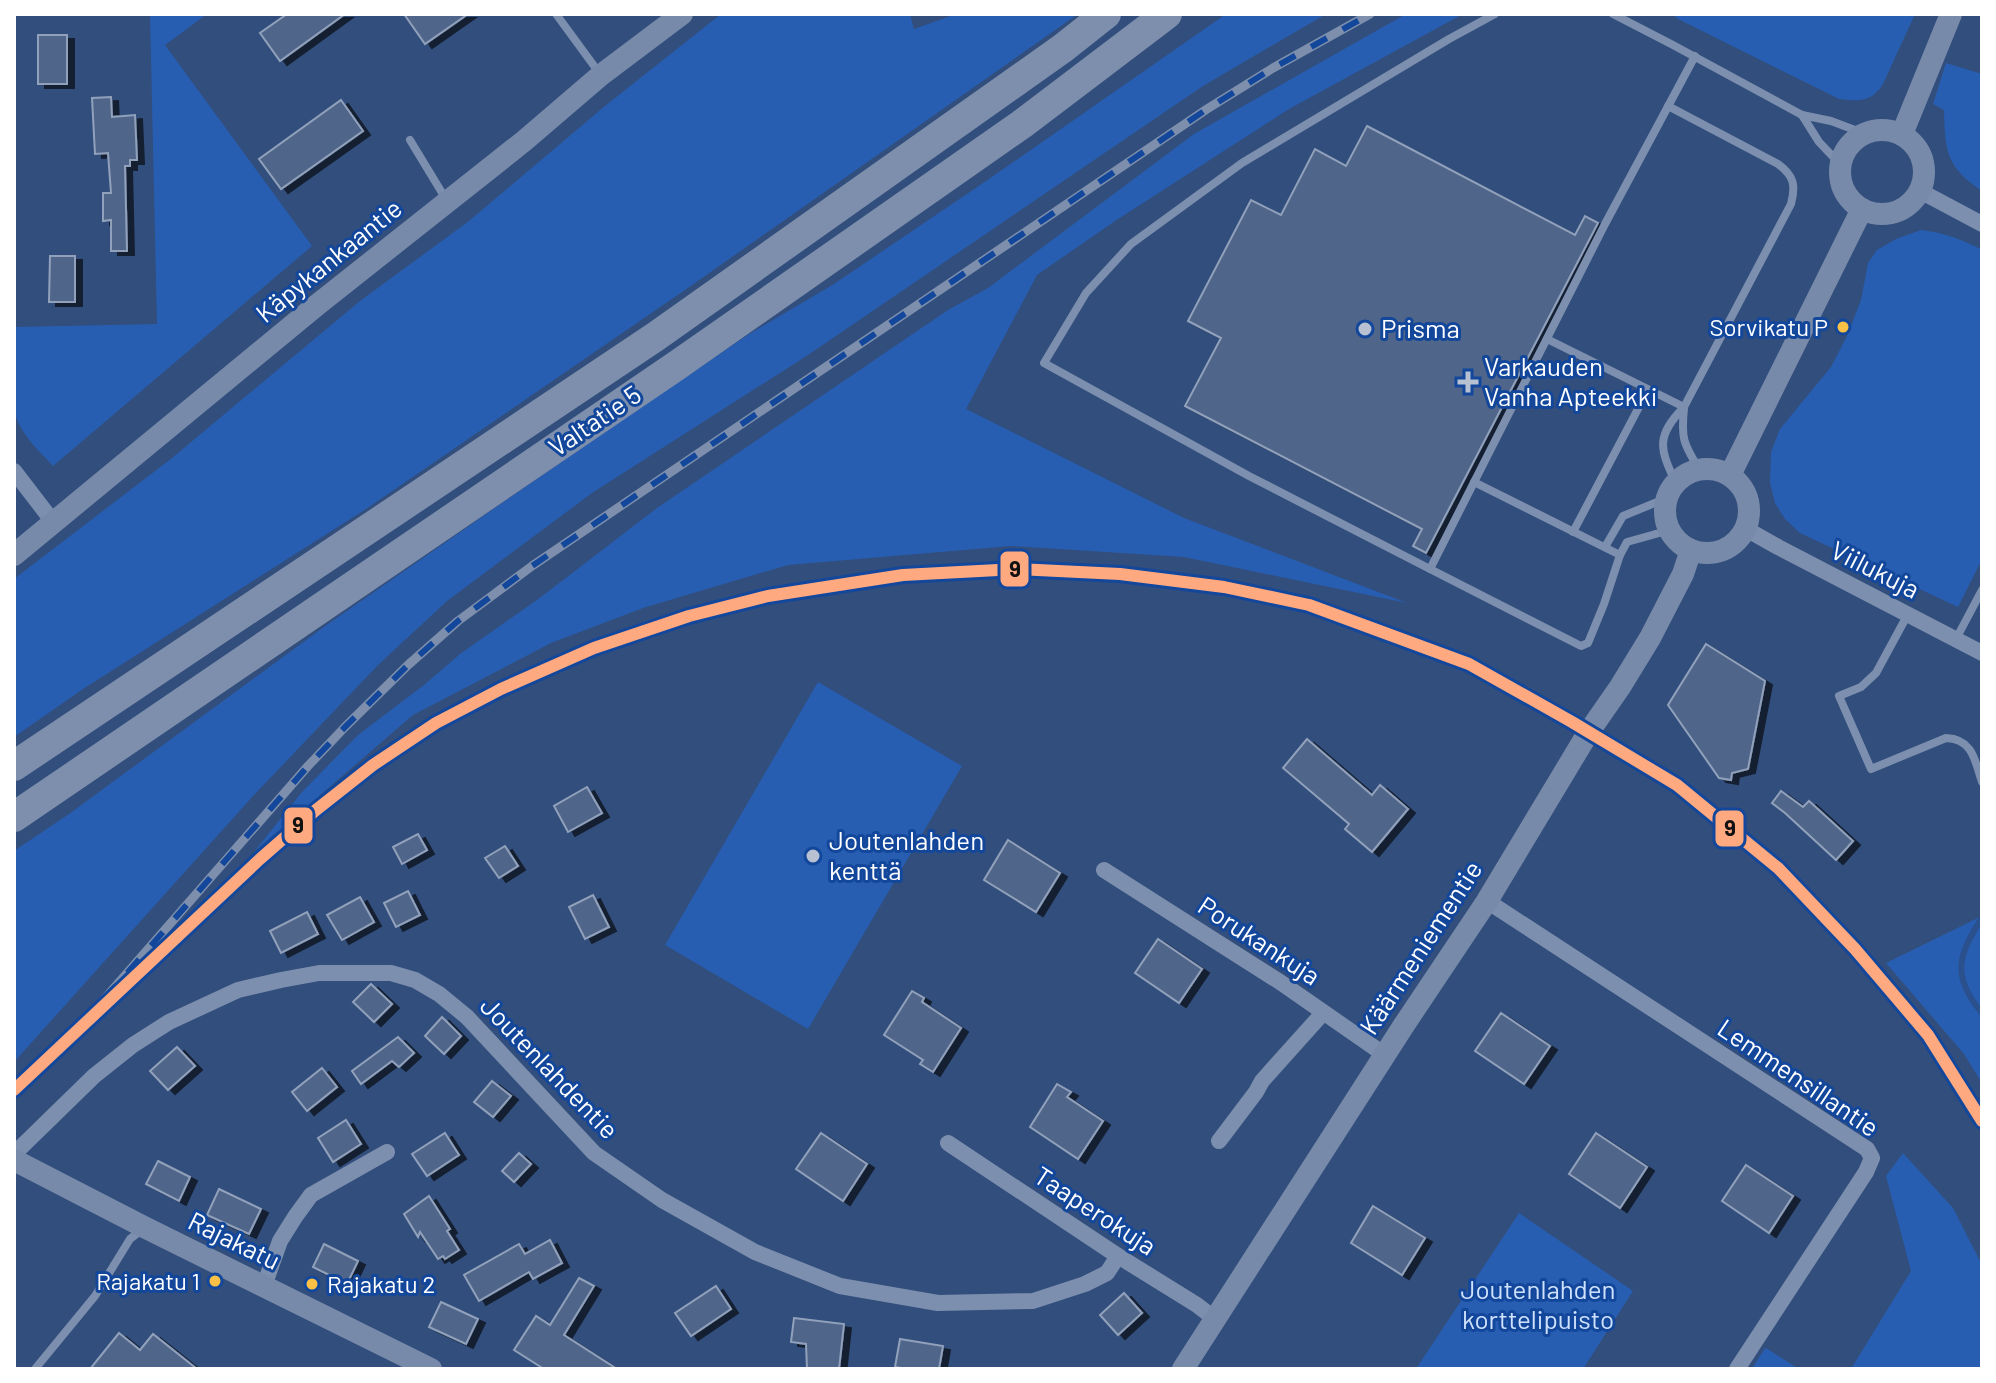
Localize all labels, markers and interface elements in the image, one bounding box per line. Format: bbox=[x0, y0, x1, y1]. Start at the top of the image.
street label: Käpykankaantie bbox=[249, 192, 407, 328]
place label: Prisma bbox=[1381, 312, 1460, 343]
place label: Sorvikatu P bbox=[1709, 312, 1828, 341]
marker: Sorvikatu P bbox=[1835, 319, 1851, 335]
marker: Prisma bbox=[1356, 320, 1374, 338]
place label: Varkauden Vanha Apteekki bbox=[1484, 350, 1657, 411]
marker: Varkauden Vanha Apteekki bbox=[1459, 373, 1477, 391]
street label: Valtatie 5 bbox=[542, 378, 646, 462]
street label: Viilukuja bbox=[1826, 533, 1925, 604]
line badge: 9 bbox=[999, 550, 1030, 588]
text: 9 bbox=[1009, 555, 1021, 581]
line badge: 9 bbox=[283, 806, 314, 845]
line badge: 9 bbox=[1714, 809, 1745, 848]
text: 9 bbox=[292, 811, 304, 837]
text: 9 bbox=[1724, 814, 1736, 840]
place label: Joutenlahden kenttä bbox=[829, 824, 984, 885]
marker: Joutenlahden kenttä bbox=[804, 847, 822, 865]
street label: Käärmeniementie bbox=[1352, 855, 1487, 1040]
street label: Porukankuja bbox=[1193, 889, 1327, 991]
street label: Joutenlahdentie bbox=[475, 990, 626, 1144]
street label: Lemmensillantie bbox=[1712, 1011, 1885, 1142]
street label: Taaperokuja bbox=[1029, 1159, 1163, 1261]
street label: Rajakatu bbox=[184, 1204, 286, 1275]
place label: Rajakatu 1 bbox=[96, 1266, 200, 1295]
place label: Rajakatu 2 bbox=[327, 1269, 435, 1298]
marker: Rajakatu 1 bbox=[207, 1273, 223, 1289]
park label: Joutenlahden korttelipuisto bbox=[1460, 1273, 1616, 1334]
marker: Rajakatu 2 bbox=[304, 1276, 320, 1292]

